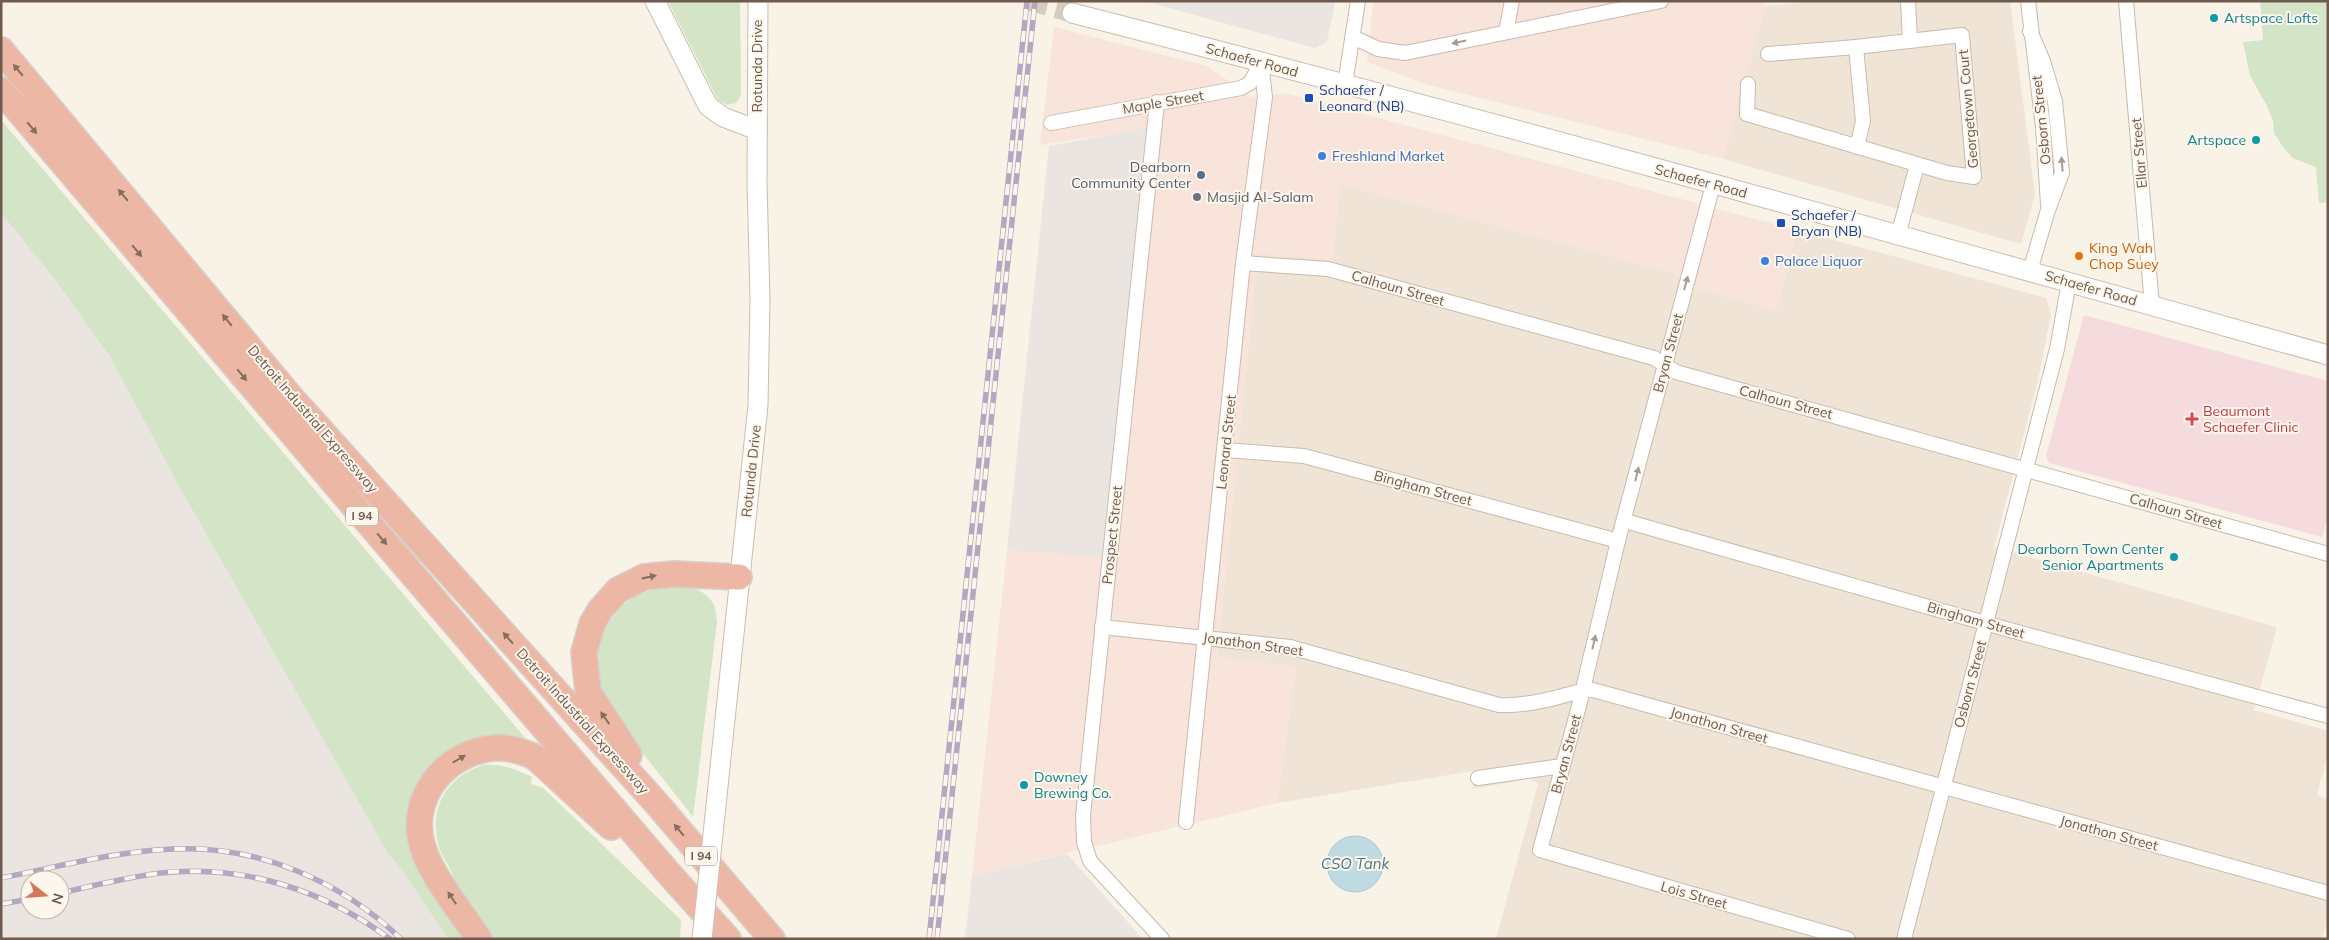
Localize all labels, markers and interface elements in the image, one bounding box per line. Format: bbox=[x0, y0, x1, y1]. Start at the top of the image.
place label: Artspace Lofts bbox=[2224, 9, 2318, 27]
marker: Artspace Lofts bbox=[2208, 12, 2220, 24]
street label: Rotunda Drive bbox=[748, 20, 766, 112]
one-way arrow bbox=[1451, 38, 1466, 46]
street label: Schaefer Road bbox=[1204, 39, 1300, 81]
street label: Georgetown Court bbox=[1954, 49, 1982, 169]
one-way arrow bbox=[13, 64, 24, 77]
street label: Osborn Street bbox=[2027, 74, 2055, 166]
place label: Schaefer / Leonard (NB) bbox=[1319, 81, 1405, 115]
street label: Maple Street bbox=[1121, 86, 1205, 118]
marker: Schaefer / Leonard (NB) bbox=[1303, 92, 1315, 104]
street label: Ellar Street bbox=[2127, 117, 2151, 189]
one-way arrow bbox=[26, 121, 38, 133]
place label: Artspace bbox=[2187, 131, 2246, 149]
marker: Artspace bbox=[2250, 134, 2262, 146]
place label: Freshland Market bbox=[1332, 147, 1445, 165]
marker: Freshland Market bbox=[1316, 150, 1328, 162]
one-way arrow bbox=[2057, 156, 2065, 172]
place label: Dearborn Community Center bbox=[1071, 158, 1192, 192]
street label: Schaefer Road bbox=[1653, 160, 1749, 202]
marker: Dearborn Community Center bbox=[1195, 169, 1207, 181]
place label: Masjid Al-Salam bbox=[1207, 188, 1314, 206]
one-way arrow bbox=[117, 189, 128, 202]
marker: Masjid Al-Salam bbox=[1191, 191, 1203, 203]
place label: Schaefer / Bryan (NB) bbox=[1791, 206, 1862, 240]
marker: Schaefer / Bryan (NB) bbox=[1775, 217, 1787, 229]
place label: King Wah Chop Suey bbox=[2089, 239, 2159, 273]
one-way arrow bbox=[131, 245, 143, 257]
marker: King Wah Chop Suey bbox=[2073, 250, 2085, 262]
place label: Palace Liquor bbox=[1775, 252, 1863, 270]
marker: Palace Liquor bbox=[1759, 255, 1771, 267]
street label: Calhoun Street bbox=[1349, 266, 1447, 310]
street label: Schaefer Road bbox=[2043, 266, 2139, 310]
one-way arrow bbox=[1682, 275, 1690, 291]
street label: Bryan Street bbox=[1649, 311, 1687, 395]
one-way arrow bbox=[221, 313, 232, 326]
street label: Detroit Industrial Expressway bbox=[244, 341, 382, 497]
one-way arrow bbox=[237, 369, 248, 382]
street label: Calhoun Street bbox=[1737, 381, 1835, 423]
street label: Leonard Street bbox=[1212, 393, 1240, 490]
place label: Beaumont Schaefer Clinic bbox=[2203, 402, 2299, 436]
marker: Beaumont Schaefer Clinic bbox=[2185, 412, 2199, 426]
street label: Rotunda Drive bbox=[737, 424, 765, 518]
street label: Bingham Street bbox=[1372, 466, 1474, 510]
one-way arrow bbox=[1633, 467, 1641, 482]
street label: Prospect Street bbox=[1098, 485, 1126, 585]
street label: Calhoun Street bbox=[2127, 489, 2225, 533]
road number: I 94 bbox=[346, 506, 378, 526]
one-way arrow bbox=[376, 533, 387, 545]
place label: Dearborn Town Center Senior Apartments bbox=[2017, 540, 2165, 574]
marker: Dearborn Town Center Senior Apartments bbox=[2168, 551, 2180, 563]
one-way arrow bbox=[642, 572, 658, 580]
street label: Bingham Street bbox=[1925, 597, 2027, 643]
street label: Jonathon Street bbox=[1202, 628, 1304, 660]
one-way arrow bbox=[502, 633, 514, 645]
one-way arrow bbox=[1590, 635, 1598, 650]
street label: Osborn Street bbox=[1950, 638, 1990, 730]
street label: Detroit Industrial Expressway bbox=[513, 644, 654, 798]
street label: Jonathon Street bbox=[1668, 702, 1770, 748]
one-way arrow bbox=[600, 711, 610, 725]
street label: Bryan Street bbox=[1547, 712, 1585, 796]
one-way arrow bbox=[452, 755, 465, 764]
place label: Downey Brewing Co. bbox=[1034, 768, 1112, 802]
marker: Downey Brewing Co. bbox=[1018, 779, 1030, 791]
street label: Jonathon Street bbox=[2058, 811, 2160, 855]
one-way arrow bbox=[674, 824, 685, 837]
road number: I 94 bbox=[685, 846, 717, 866]
water label: CSO Tank bbox=[1321, 854, 1390, 873]
north arrow bbox=[20, 870, 70, 920]
street label: Lois Street bbox=[1659, 877, 1729, 913]
text: N bbox=[47, 891, 68, 906]
one-way arrow bbox=[447, 891, 457, 905]

